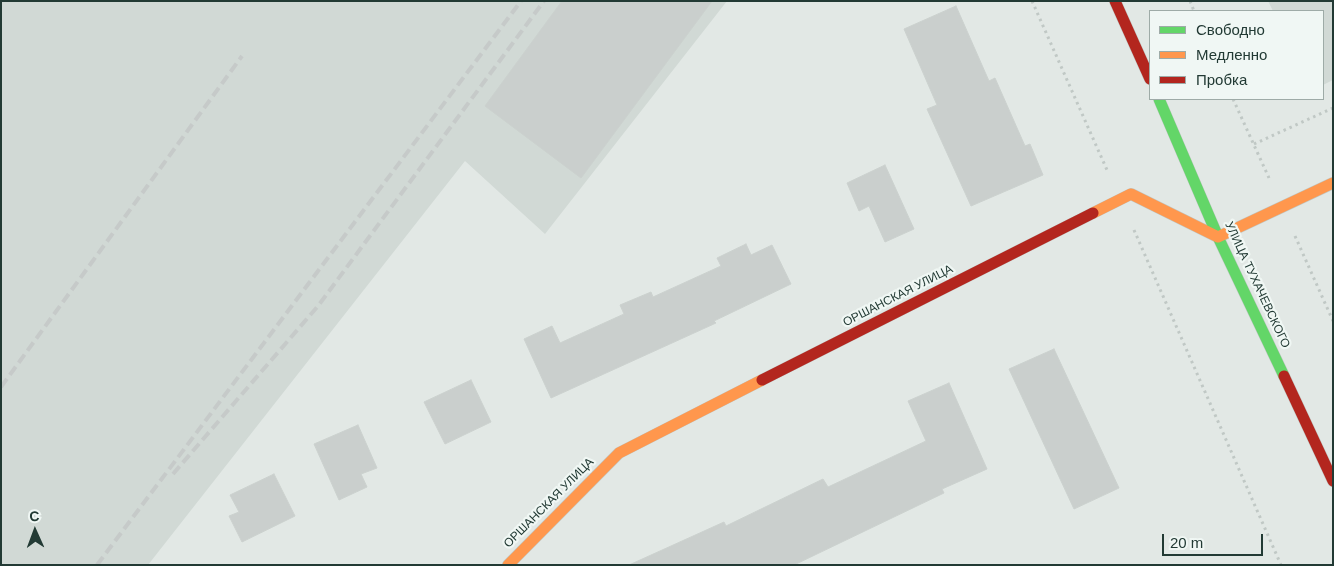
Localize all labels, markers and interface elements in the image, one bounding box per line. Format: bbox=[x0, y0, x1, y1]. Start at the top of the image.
legend bbox=[1149, 10, 1324, 100]
text: Свободно bbox=[1196, 21, 1265, 38]
text: Медленно bbox=[1196, 46, 1267, 63]
text: Пробка bbox=[1196, 71, 1247, 88]
street label: УЛИЦА ТУХАЧЕВСКОГО bbox=[1221, 220, 1293, 350]
street label: ОРШАНСКАЯ УЛИЦА bbox=[841, 262, 955, 330]
street label: ОРШАНСКАЯ УЛИЦА bbox=[501, 455, 597, 551]
north arrow bbox=[10, 506, 60, 556]
text: С bbox=[29, 508, 40, 524]
scale bar bbox=[1164, 524, 1265, 556]
text: 20 m bbox=[1170, 534, 1203, 551]

